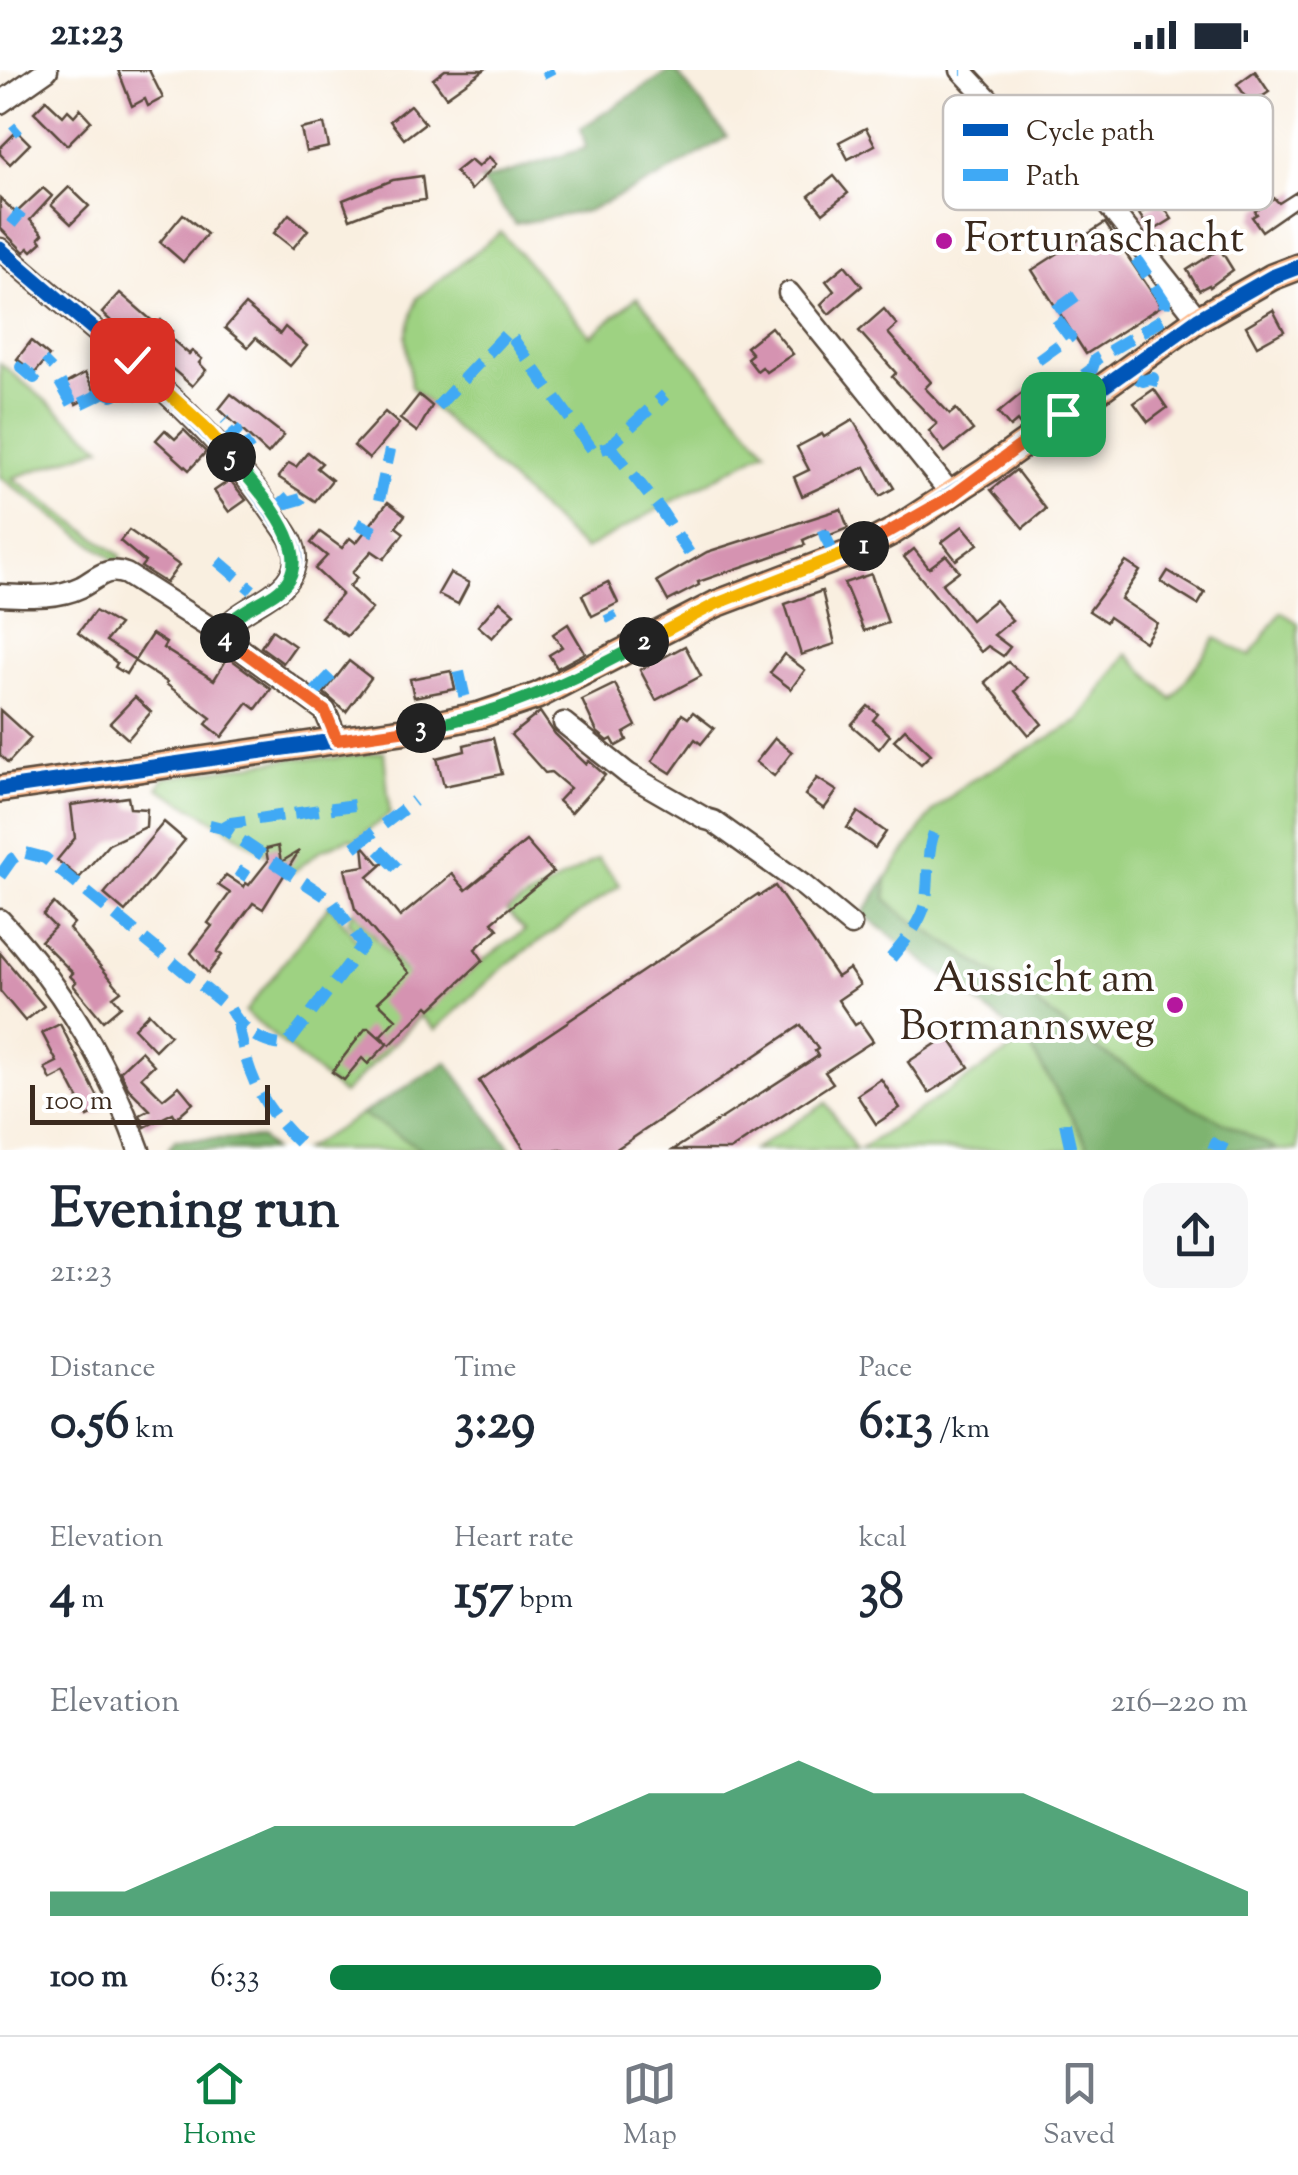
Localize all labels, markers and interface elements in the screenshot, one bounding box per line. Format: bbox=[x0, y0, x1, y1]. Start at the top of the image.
text: 21:23 bbox=[50, 8, 124, 62]
legend bbox=[943, 95, 1273, 210]
text: Cycle path bbox=[1026, 113, 1155, 153]
text: Path bbox=[1026, 158, 1080, 198]
place label: Fortunaschacht bbox=[964, 211, 1244, 271]
marker: Fortunaschacht bbox=[933, 230, 955, 252]
pin bbox=[90, 318, 175, 403]
icon: check bbox=[105, 333, 160, 388]
pin bbox=[1021, 372, 1106, 457]
icon: arrive bbox=[1036, 387, 1091, 442]
pin: 5 bbox=[206, 432, 256, 482]
text: 5 bbox=[226, 437, 236, 477]
pin: 1 bbox=[839, 521, 889, 571]
text: 1 bbox=[859, 526, 869, 566]
pin: 4 bbox=[200, 613, 250, 663]
pin: 2 bbox=[619, 617, 669, 667]
text: 4 bbox=[218, 618, 232, 658]
text: 2 bbox=[637, 622, 651, 662]
pin: 3 bbox=[396, 703, 446, 753]
text: 3 bbox=[415, 708, 427, 748]
place label: Aussicht am Bormannsweg bbox=[899, 951, 1155, 1059]
marker: Aussicht am Bormannsweg bbox=[1164, 994, 1186, 1016]
scale bar bbox=[30, 1080, 270, 1124]
text: 100 m bbox=[45, 1082, 113, 1122]
text: Evening run bbox=[50, 1173, 339, 1252]
button: share bbox=[1143, 1183, 1248, 1288]
text: 21:23 bbox=[50, 1250, 112, 1296]
text: Distance bbox=[50, 1349, 156, 1389]
text: Time bbox=[454, 1349, 517, 1389]
text: Pace bbox=[859, 1349, 912, 1389]
text: 0.56 bbox=[50, 1389, 130, 1461]
text: 3:29 bbox=[454, 1389, 535, 1461]
text: 6:13 bbox=[859, 1389, 933, 1461]
text: km bbox=[130, 1410, 174, 1450]
text: /km bbox=[933, 1410, 990, 1450]
text: Elevation bbox=[50, 1519, 164, 1559]
text: Heart rate bbox=[454, 1519, 574, 1559]
text: kcal bbox=[859, 1519, 907, 1559]
text: 4 bbox=[50, 1559, 75, 1631]
text: 157 bbox=[454, 1559, 513, 1631]
text: 38 bbox=[859, 1559, 904, 1631]
text: m bbox=[75, 1580, 104, 1620]
text: bpm bbox=[513, 1580, 573, 1620]
text: Elevation bbox=[50, 1680, 180, 1726]
text: 216–220 m bbox=[1110, 1680, 1248, 1726]
text: 100 m bbox=[50, 1955, 128, 2001]
text: 6:33 bbox=[210, 1955, 260, 2001]
tab: Home bbox=[183, 2056, 256, 2156]
tab: Map bbox=[622, 2056, 677, 2156]
tab: Saved bbox=[1043, 2056, 1115, 2156]

